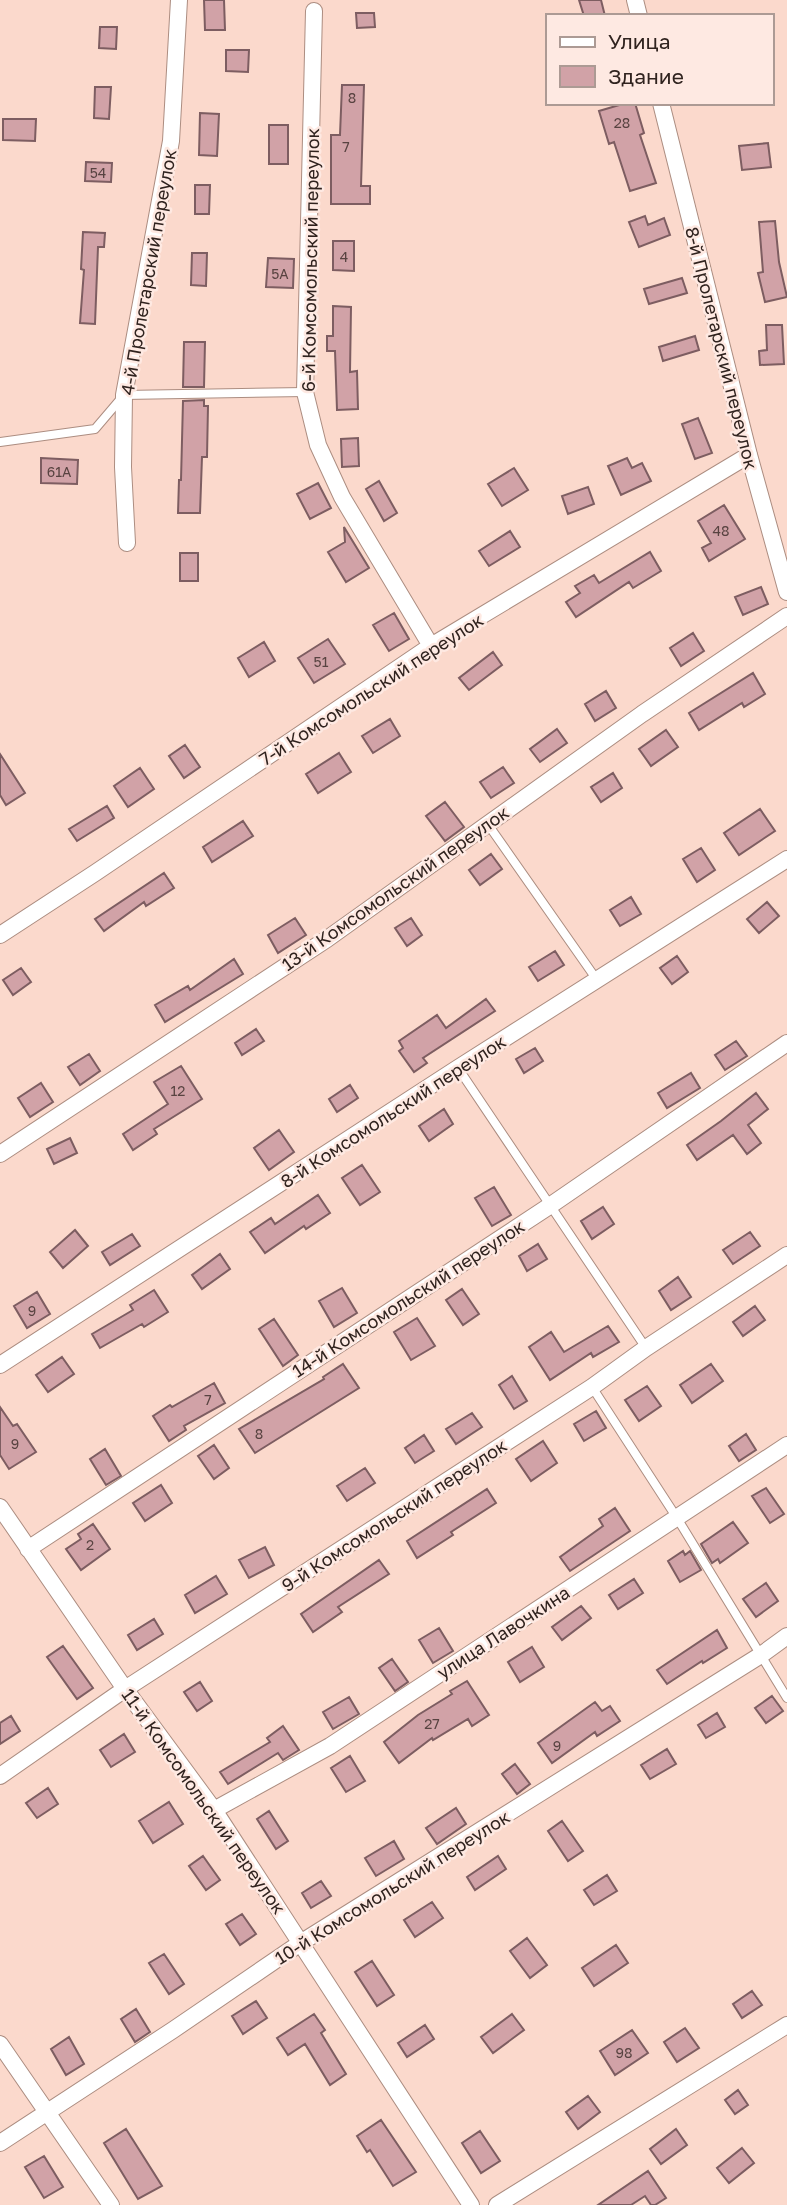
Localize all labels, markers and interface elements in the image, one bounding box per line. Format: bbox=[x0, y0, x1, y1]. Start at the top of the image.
legend bbox=[546, 14, 773, 105]
text: Улица bbox=[608, 28, 671, 54]
text: Здание bbox=[608, 63, 684, 89]
house number: 8 bbox=[348, 89, 356, 106]
house number: 28 bbox=[614, 114, 630, 131]
street label: 6-й Комсомольский переулок bbox=[297, 128, 323, 392]
house number: 7 bbox=[342, 138, 350, 155]
street label: 4-й Пролетарский переулок bbox=[116, 147, 180, 397]
house number: 54 bbox=[90, 164, 106, 181]
street label: 8-й Пролетарский переулок bbox=[681, 224, 763, 472]
house number: 4 bbox=[340, 248, 348, 265]
house number: 5А bbox=[271, 265, 289, 282]
house number: 61А bbox=[47, 463, 72, 480]
house number: 48 bbox=[712, 522, 730, 539]
street label: 7-й Комсомольский переулок bbox=[255, 608, 487, 770]
house number: 51 bbox=[314, 653, 329, 670]
street label: 13-й Комсомольский переулок bbox=[277, 801, 513, 975]
street label: 8-й Комсомольский переулок bbox=[276, 1030, 510, 1192]
house number: 12 bbox=[171, 1082, 185, 1099]
street label: 14-й Комсомольский переулок bbox=[288, 1214, 528, 1382]
house number: 9 bbox=[28, 1302, 36, 1319]
house number: 7 bbox=[204, 1391, 212, 1408]
house number: 8 bbox=[255, 1425, 263, 1442]
street label: 9-й Комсомольский переулок bbox=[277, 1434, 511, 1596]
house number: 9 bbox=[11, 1435, 19, 1452]
house number: 2 bbox=[86, 1536, 94, 1553]
street label: улица Лавочкина bbox=[433, 1581, 573, 1683]
street label: 11-й Комсомольский переулок bbox=[117, 1684, 291, 1918]
house number: 27 bbox=[424, 1715, 440, 1732]
house number: 9 bbox=[553, 1737, 561, 1754]
street label: 10-й Комсомольский переулок bbox=[270, 1805, 514, 1969]
house number: 98 bbox=[615, 2044, 633, 2061]

